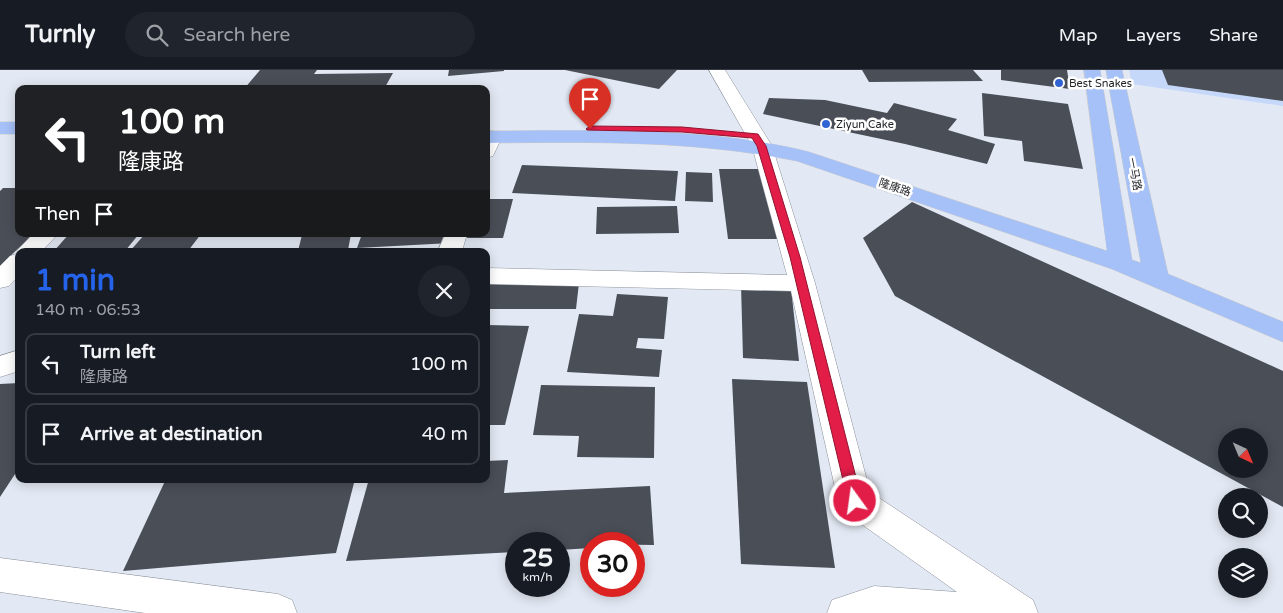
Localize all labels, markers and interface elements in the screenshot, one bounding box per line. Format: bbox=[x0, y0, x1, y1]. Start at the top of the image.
search box bbox=[125, 12, 475, 57]
text: Turnly bbox=[25, 20, 95, 49]
icon: search bbox=[143, 21, 171, 49]
text: Search here bbox=[183, 24, 290, 46]
text: Map bbox=[1059, 24, 1098, 46]
text: Layers bbox=[1126, 24, 1181, 46]
text: Share bbox=[1209, 24, 1258, 46]
marker: Best Snakes bbox=[1053, 77, 1065, 89]
place label: Best Snakes bbox=[1069, 77, 1132, 90]
pin bbox=[569, 78, 611, 129]
icon: arrive bbox=[576, 85, 604, 113]
text: 100 m bbox=[118, 101, 225, 143]
icon: left bbox=[35, 105, 100, 170]
marker: Ziyun Cake bbox=[820, 118, 832, 130]
place label: Ziyun Cake bbox=[836, 118, 894, 131]
text: 隆康路 bbox=[118, 149, 184, 175]
street label: 一马路 bbox=[1125, 157, 1144, 192]
street label: 隆康路 bbox=[877, 176, 913, 199]
icon: arrive bbox=[90, 200, 118, 228]
text: Then bbox=[35, 203, 80, 225]
text: 1 min bbox=[35, 262, 115, 299]
button: close bbox=[418, 265, 470, 317]
text: 140 m · 06:53 bbox=[35, 300, 141, 320]
text: Turn left bbox=[80, 341, 156, 363]
icon: left bbox=[37, 350, 65, 378]
text: 100 m bbox=[410, 353, 468, 375]
text: 隆康路 bbox=[80, 367, 128, 387]
icon: arrive bbox=[37, 420, 65, 448]
text: Arrive at destination bbox=[80, 423, 263, 445]
text: 40 m bbox=[422, 423, 468, 445]
north arrow bbox=[1218, 428, 1268, 478]
map controls bbox=[1218, 428, 1268, 598]
position arrow bbox=[828, 474, 880, 526]
button: search bbox=[1218, 488, 1268, 538]
speed limit sign: 30 bbox=[580, 532, 645, 597]
text: 25 bbox=[522, 543, 553, 573]
button: layers bbox=[1218, 548, 1268, 598]
text: km/h bbox=[522, 570, 553, 584]

